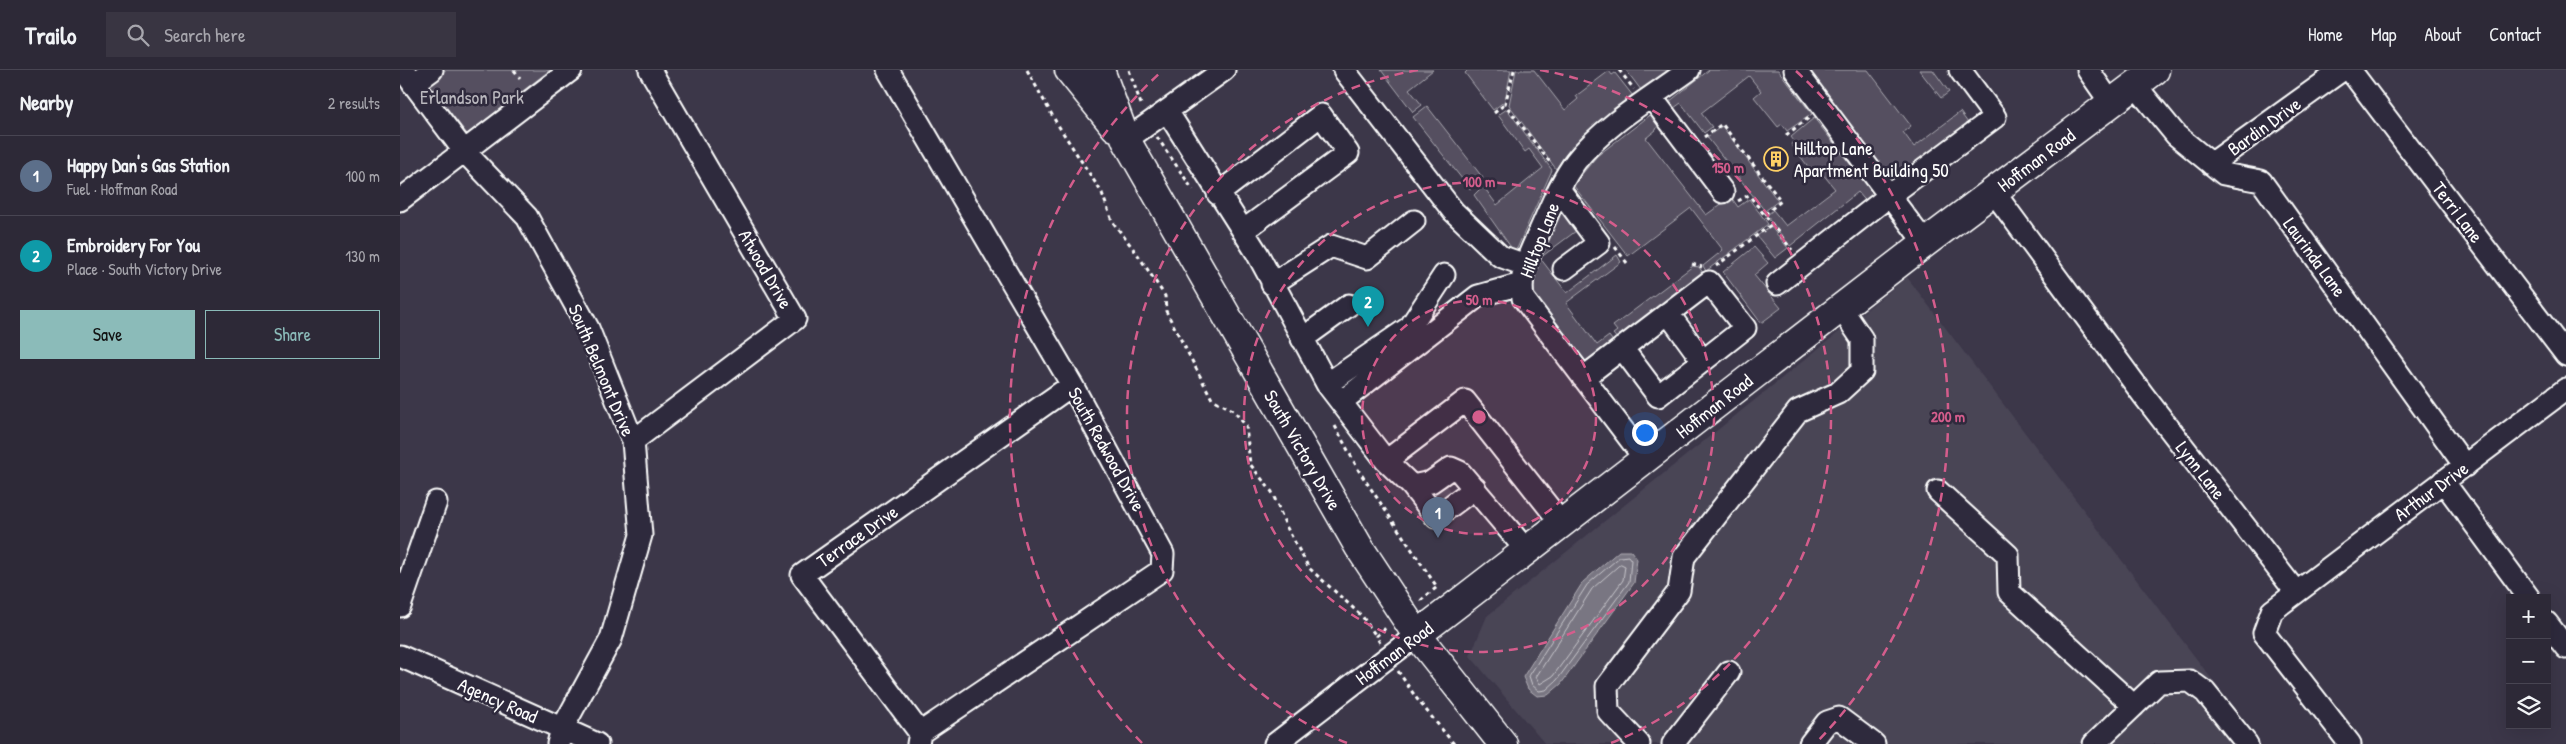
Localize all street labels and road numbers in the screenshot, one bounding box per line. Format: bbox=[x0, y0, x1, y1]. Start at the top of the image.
street label: Bardin Drive bbox=[2222, 90, 2306, 161]
street label: Hoffman Road bbox=[1992, 122, 2081, 198]
street label: Terri Lane bbox=[2426, 176, 2490, 248]
street label: Hilltop Lane bbox=[1513, 198, 1565, 281]
street label: Laurinda Lane bbox=[2277, 212, 2353, 302]
street label: Atwood Drive bbox=[733, 225, 799, 314]
street label: South Belmont Drive bbox=[562, 300, 642, 440]
street label: Hoffman Road bbox=[1670, 367, 1758, 444]
street label: South Redwood Drive bbox=[1062, 382, 1152, 516]
street label: South Victory Drive bbox=[1258, 385, 1348, 515]
street label: Lynn Lane bbox=[2170, 435, 2232, 505]
street label: Arthur Drive bbox=[2389, 455, 2474, 527]
street label: Terrace Drive bbox=[811, 498, 903, 573]
street label: Hoffman Road bbox=[1350, 615, 1439, 691]
street label: Agency Road bbox=[454, 671, 543, 729]

